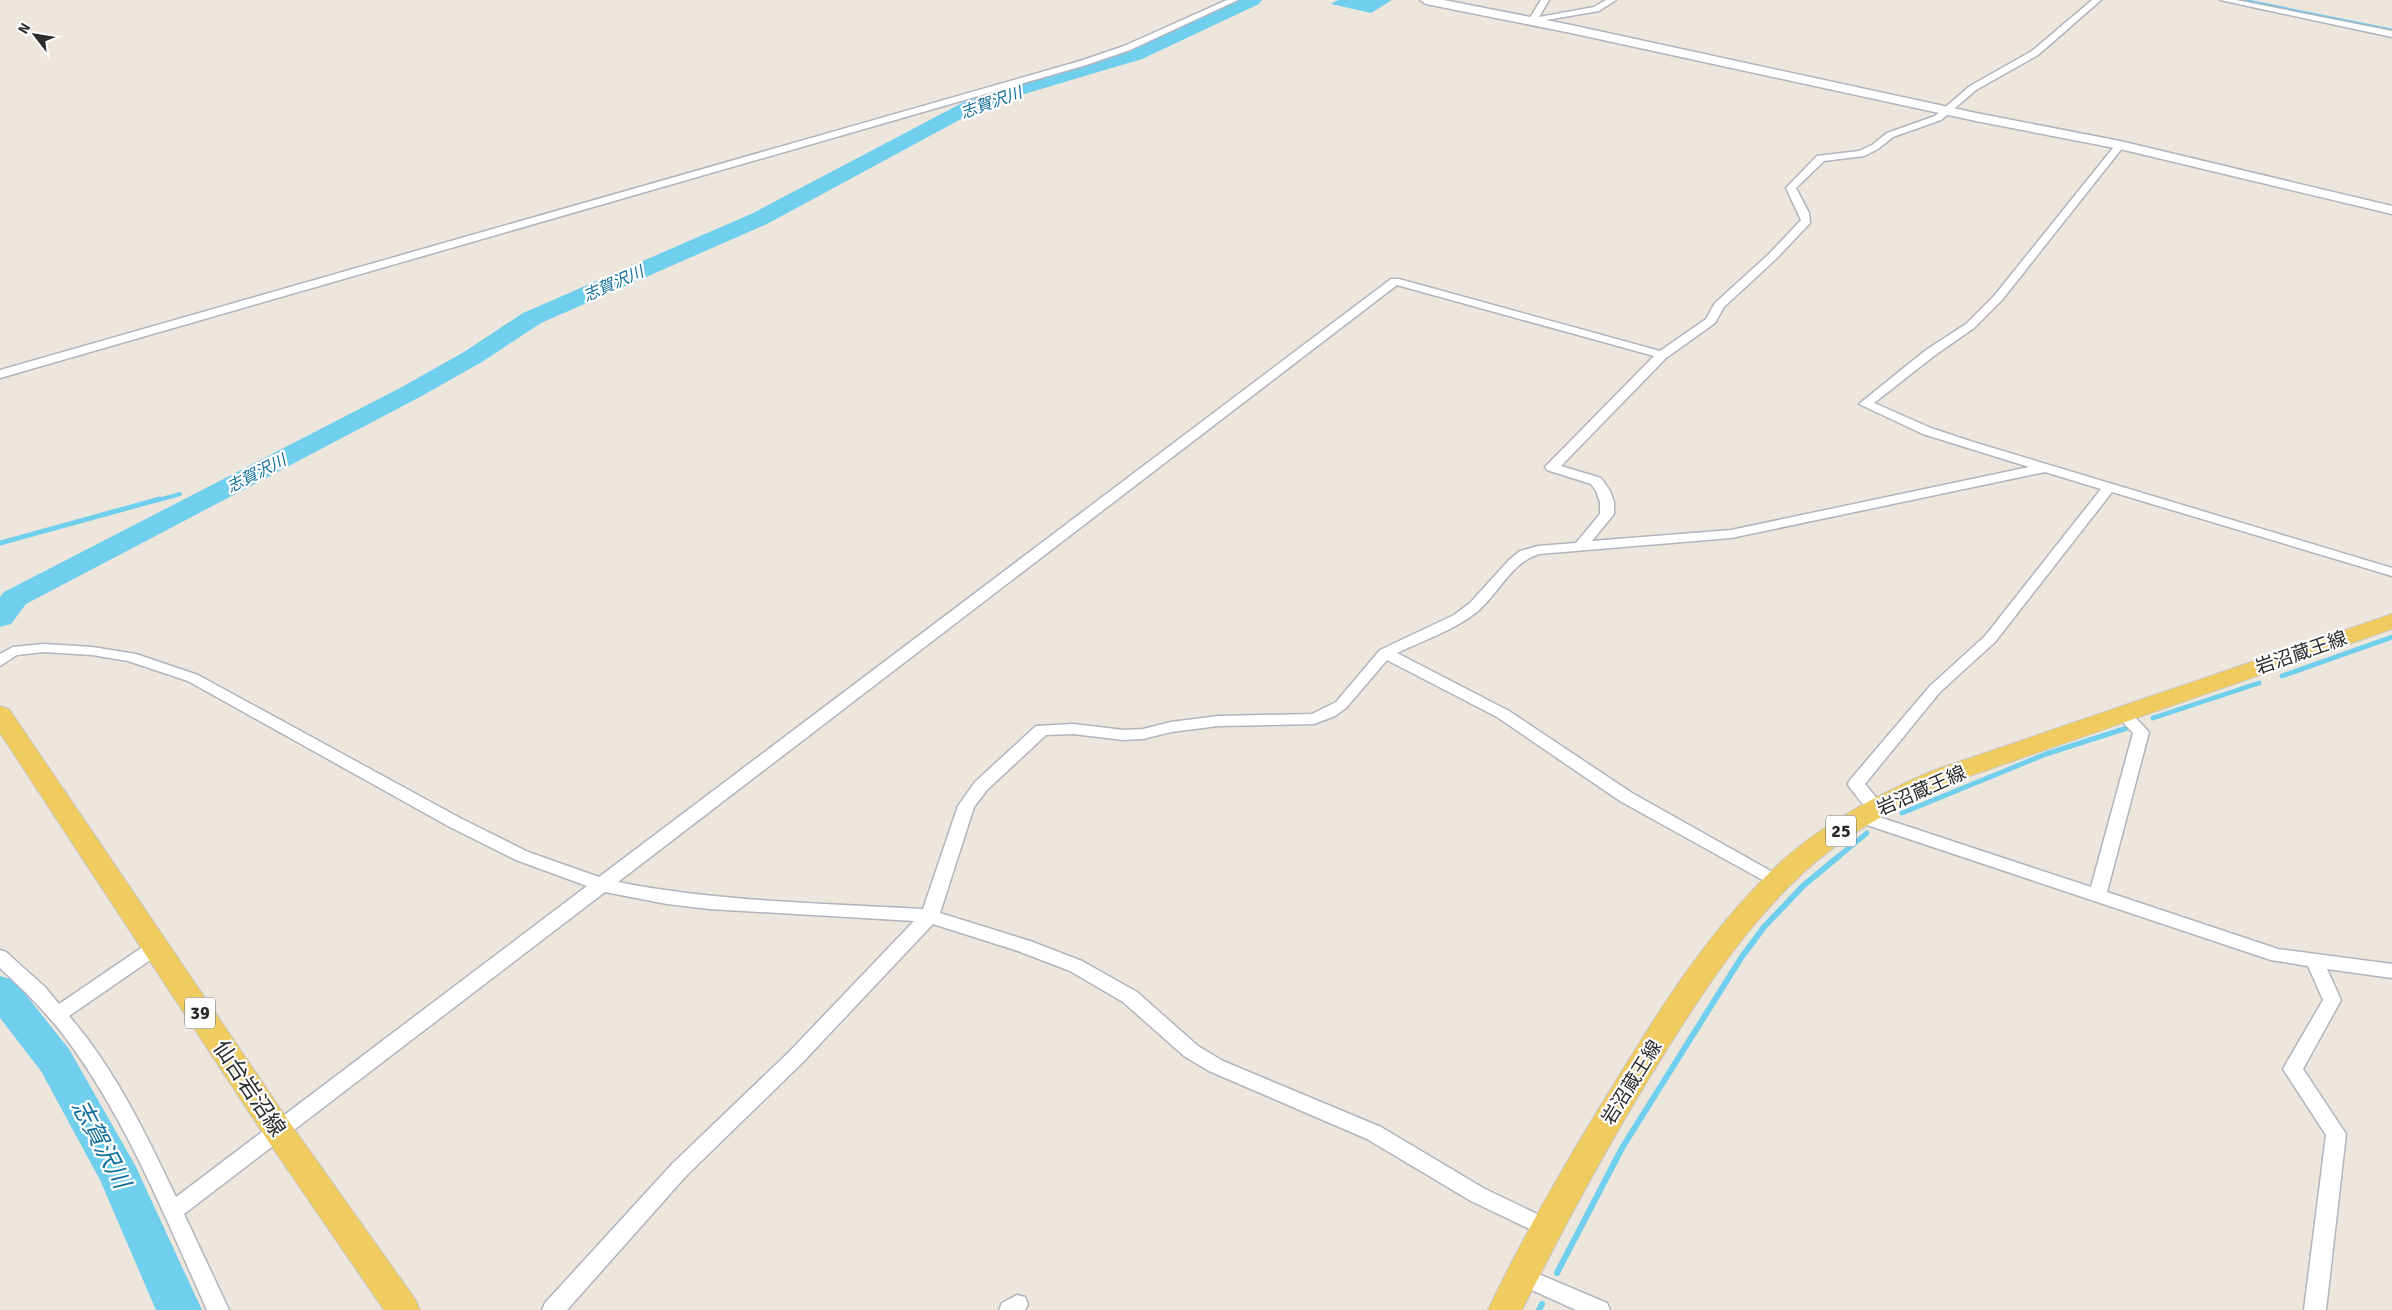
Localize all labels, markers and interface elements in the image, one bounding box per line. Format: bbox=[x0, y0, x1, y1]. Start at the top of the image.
north arrow bbox=[10, 10, 60, 60]
text: N bbox=[14, 20, 34, 37]
water label: 志賀沢川 bbox=[958, 82, 1027, 123]
water label: 志賀沢川 bbox=[580, 261, 649, 306]
water label: 志賀沢川 bbox=[223, 450, 291, 497]
street label: 岩沼蔵王線 bbox=[2252, 626, 2350, 680]
street label: 岩沼蔵王線 bbox=[1873, 761, 1970, 821]
road number: 25 bbox=[1826, 816, 1856, 846]
road number: 39 bbox=[185, 998, 215, 1028]
street label: 仙台岩沼線 bbox=[208, 1035, 292, 1141]
street label: 岩沼蔵王線 bbox=[1596, 1036, 1667, 1129]
water label: 志賀沢川 bbox=[65, 1095, 138, 1196]

